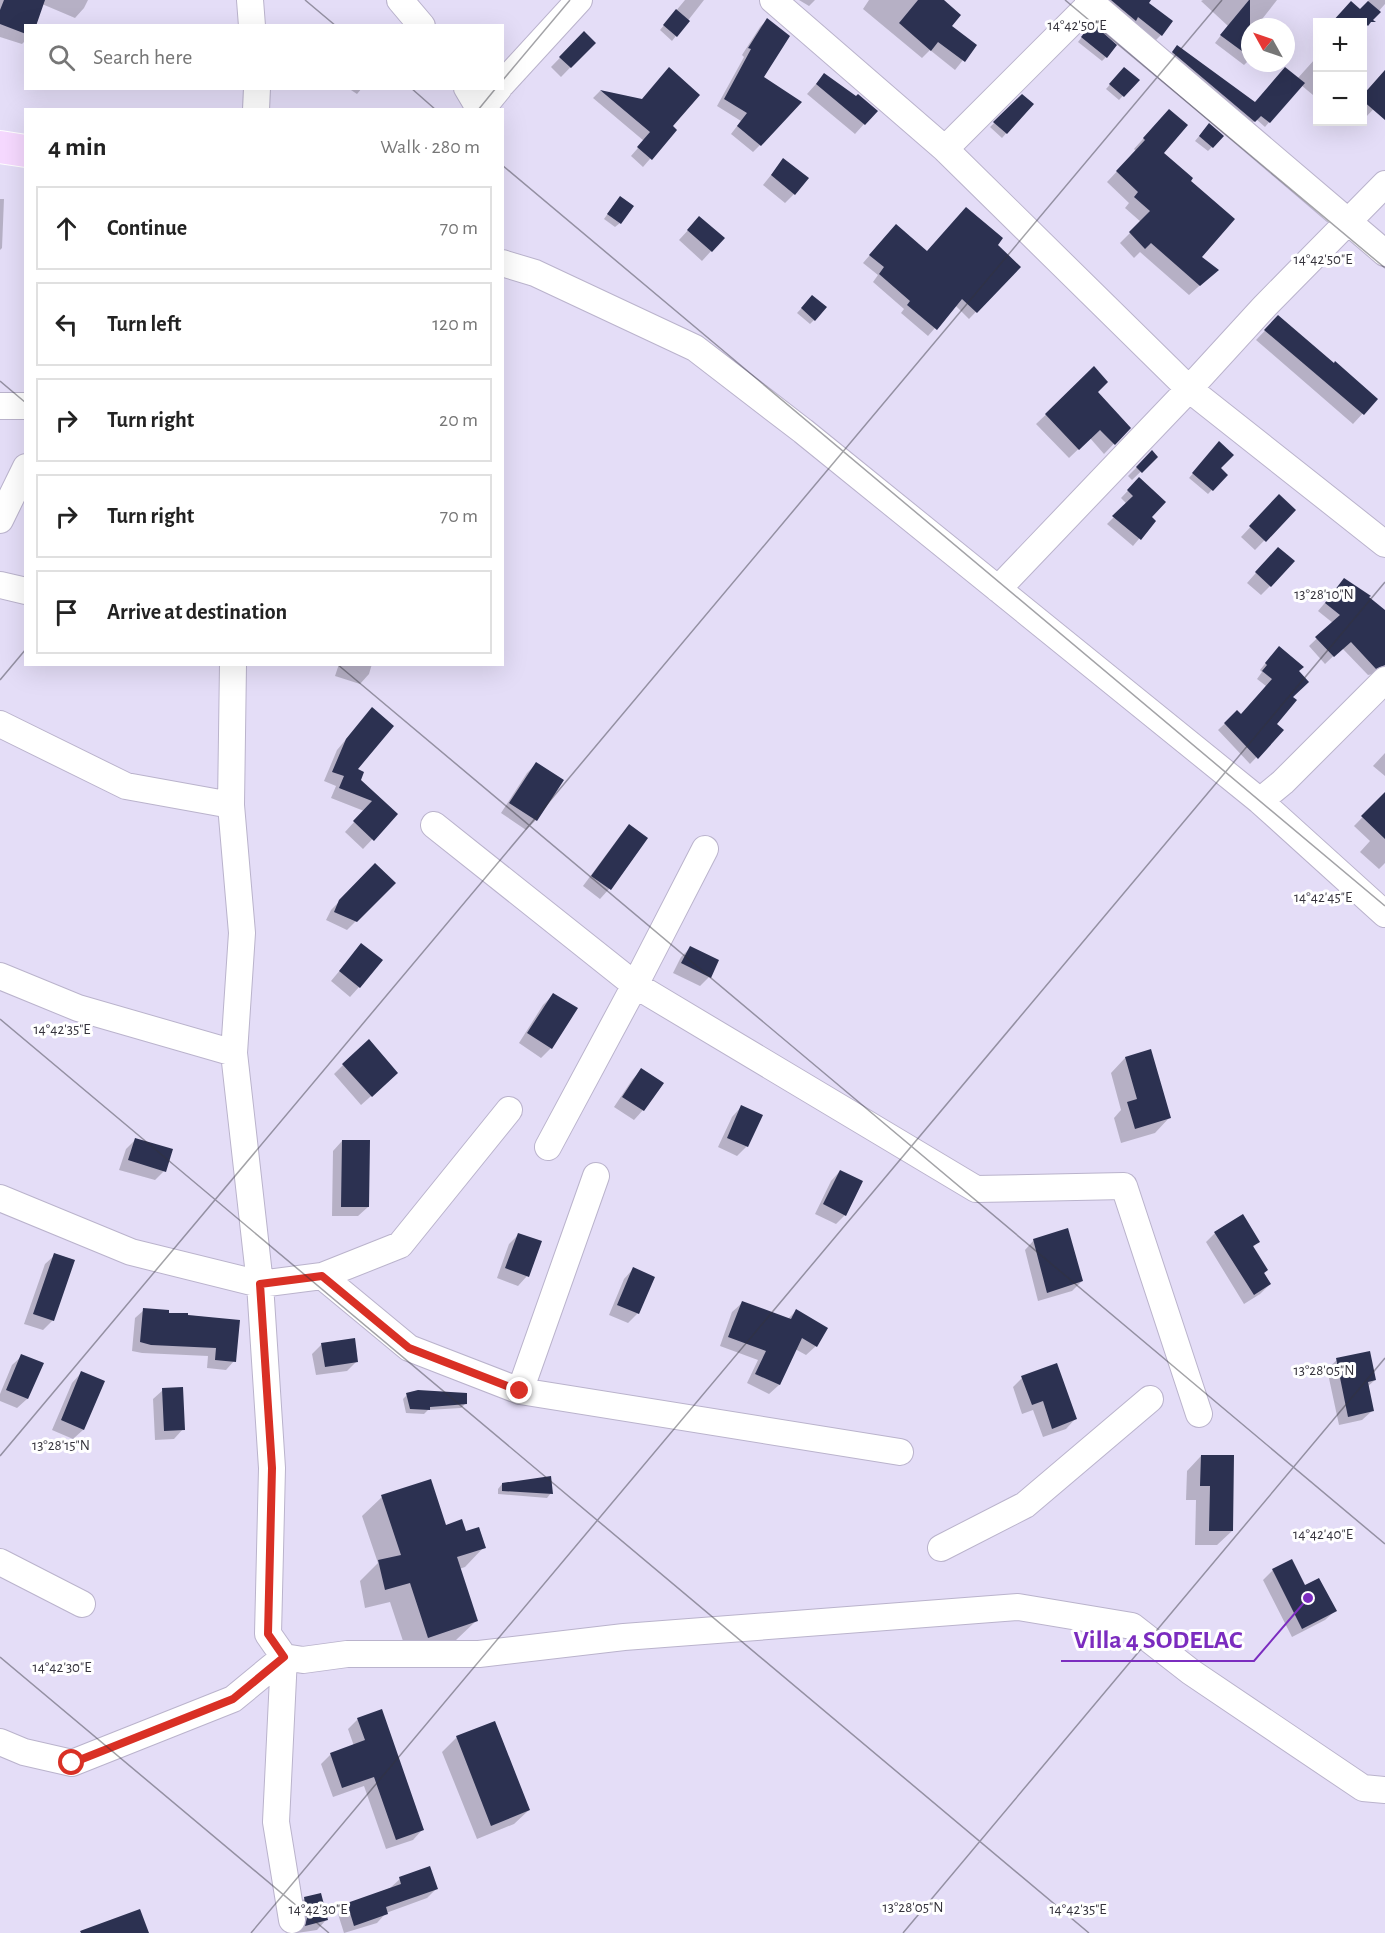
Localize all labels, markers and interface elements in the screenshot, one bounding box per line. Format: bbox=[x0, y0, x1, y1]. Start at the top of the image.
text: 14°42'50"E bbox=[1048, 18, 1106, 33]
north arrow bbox=[1241, 18, 1295, 72]
map controls bbox=[1313, 18, 1367, 126]
button: + bbox=[1313, 18, 1367, 72]
search box bbox=[24, 24, 504, 90]
icon: search bbox=[45, 41, 78, 74]
text: Search here bbox=[93, 46, 192, 68]
button: − bbox=[1313, 72, 1367, 126]
text: 4 min bbox=[48, 134, 107, 160]
text: Walk · 280 m bbox=[380, 137, 480, 157]
icon: ahead bbox=[50, 212, 83, 245]
text: Continue bbox=[107, 217, 187, 239]
text: 70 m bbox=[440, 218, 478, 238]
text: 14°42'50"E bbox=[1294, 252, 1352, 267]
icon: left bbox=[50, 308, 83, 341]
text: Turn left bbox=[107, 313, 181, 335]
text: 120 m bbox=[432, 314, 478, 334]
icon: right bbox=[50, 404, 83, 437]
text: Turn right bbox=[107, 409, 194, 431]
text: 20 m bbox=[439, 410, 478, 430]
icon: right bbox=[50, 500, 83, 533]
text: Turn right bbox=[107, 505, 194, 527]
text: 70 m bbox=[440, 506, 478, 526]
text: 13°28'10"N bbox=[1294, 587, 1354, 602]
icon: arrive bbox=[50, 596, 83, 629]
text: Arrive at destination bbox=[107, 601, 287, 623]
text: 14°42'45"E bbox=[1294, 890, 1352, 905]
text: 14°42'35"E bbox=[33, 1022, 91, 1037]
text: 13°28'05"N bbox=[1294, 1363, 1354, 1378]
route end bbox=[506, 1377, 532, 1403]
text: 13°28'15"N bbox=[32, 1438, 90, 1453]
text: 14°42'40"E bbox=[1293, 1527, 1353, 1542]
callout: Villa 4 SODELAC bbox=[1061, 1617, 1254, 1661]
text: Villa 4 SODELAC bbox=[1074, 1627, 1243, 1653]
text: 14°42'30"E bbox=[33, 1660, 91, 1675]
route start bbox=[58, 1749, 84, 1775]
text: 13°28'05"N bbox=[883, 1900, 943, 1915]
text: 14°42'30"E bbox=[289, 1902, 347, 1917]
text: 14°42'35"E bbox=[1049, 1902, 1107, 1917]

